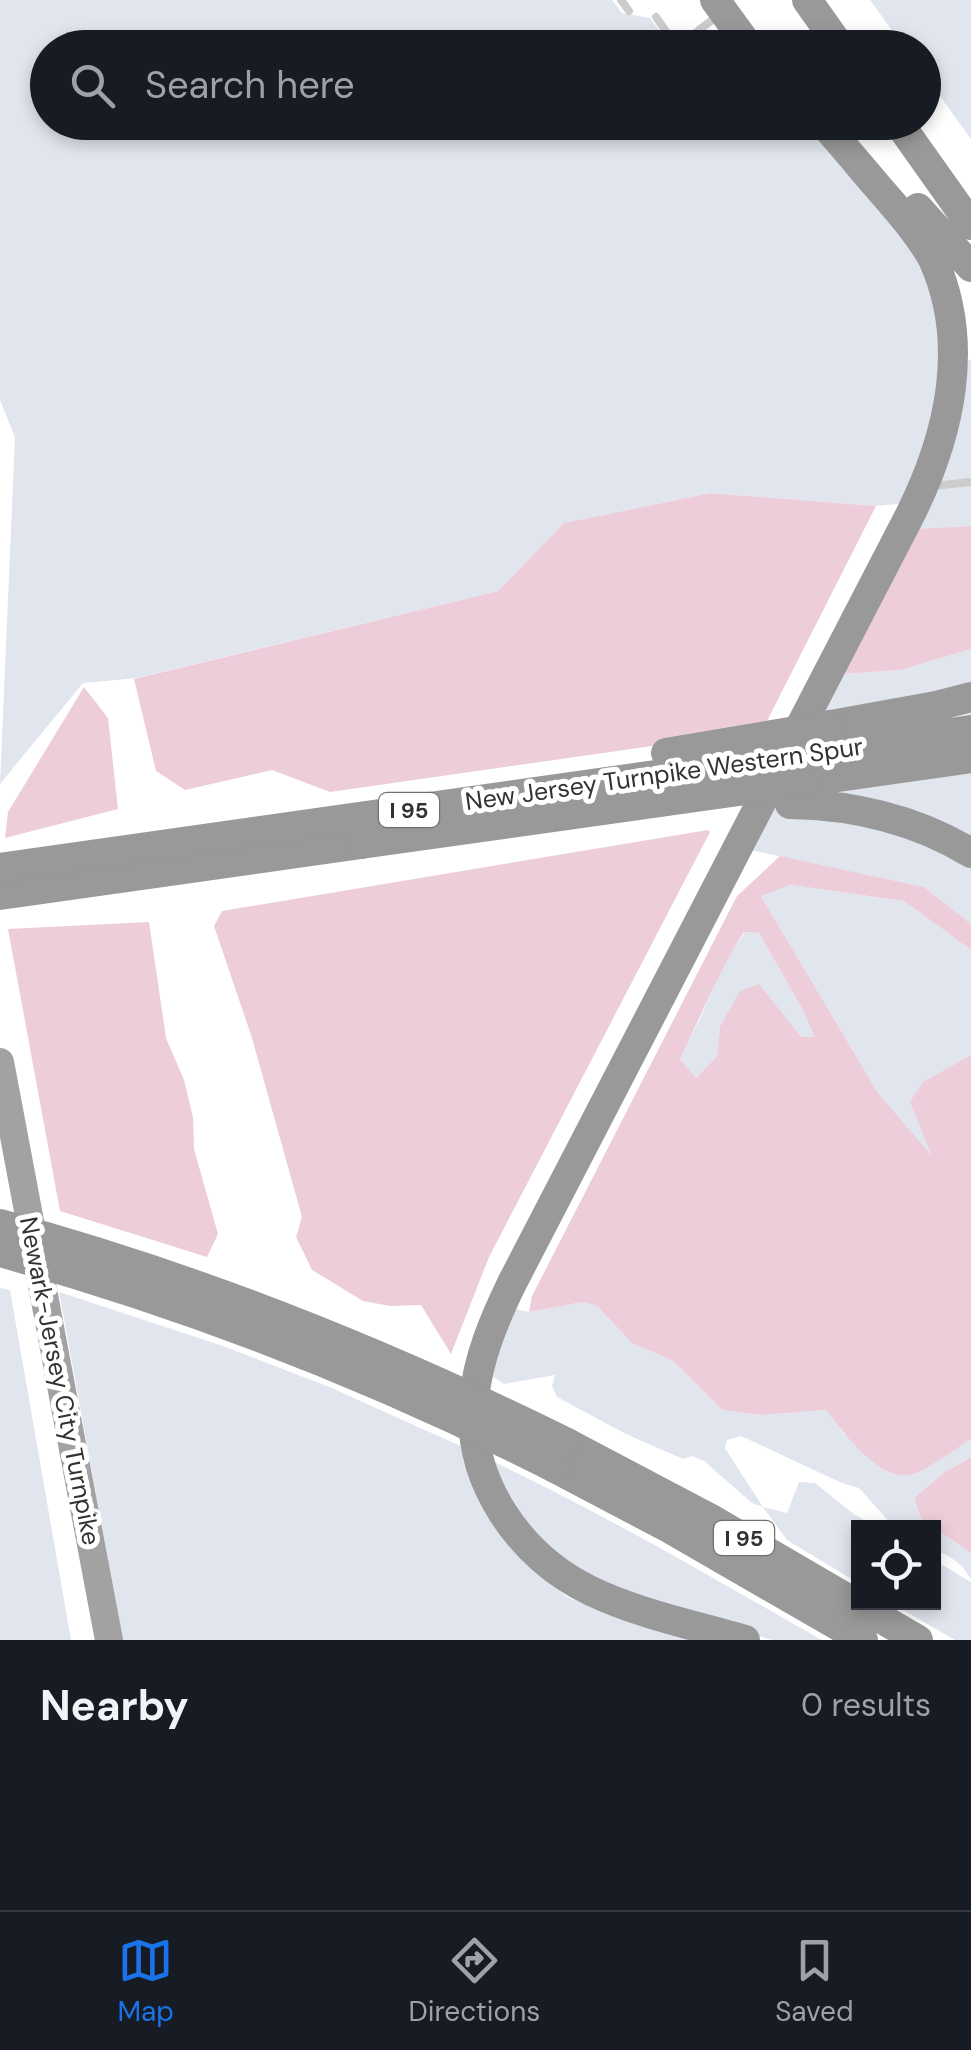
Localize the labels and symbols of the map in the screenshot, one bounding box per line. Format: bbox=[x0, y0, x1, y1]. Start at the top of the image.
street label: New Jersey Turnpike Western Spur bbox=[463, 730, 865, 818]
road number: I 95 bbox=[379, 793, 439, 827]
street label: Newark-Jersey City Turnpike bbox=[12, 1214, 108, 1548]
road number: I 95 bbox=[714, 1521, 774, 1555]

